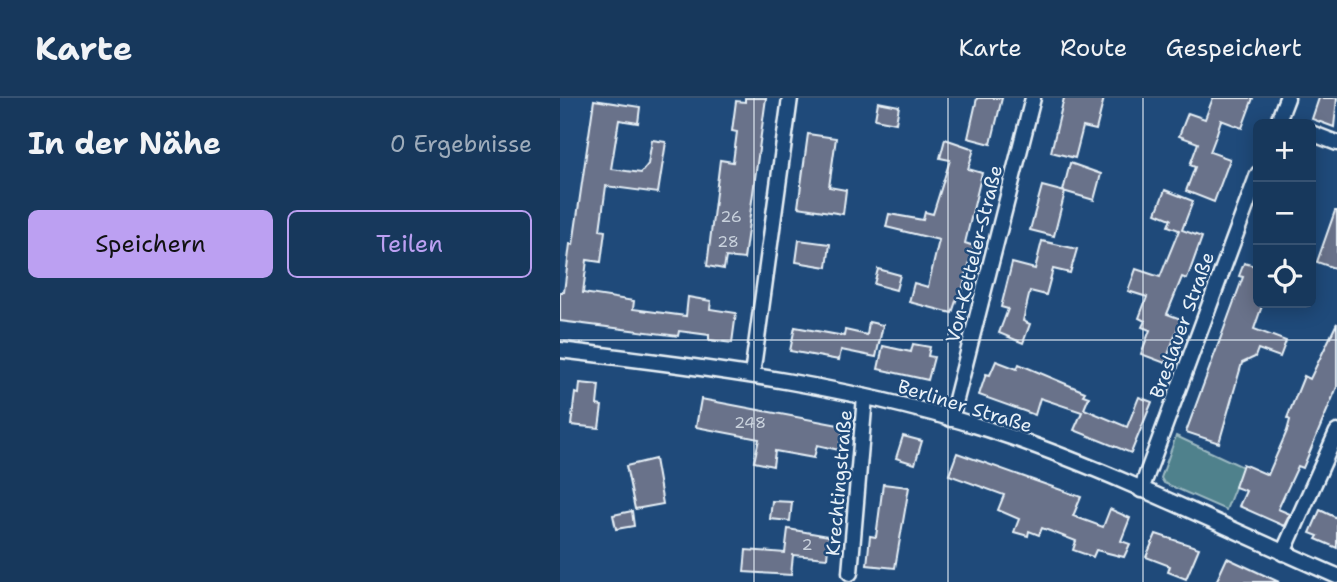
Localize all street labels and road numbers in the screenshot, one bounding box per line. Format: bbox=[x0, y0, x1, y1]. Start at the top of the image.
street label: Von-Ketteler-Straße bbox=[940, 162, 1008, 346]
street label: Breslauer Straße bbox=[1144, 248, 1220, 402]
street label: Berliner Straße bbox=[895, 374, 1035, 438]
street label: Krechtingstraße bbox=[820, 409, 858, 557]

